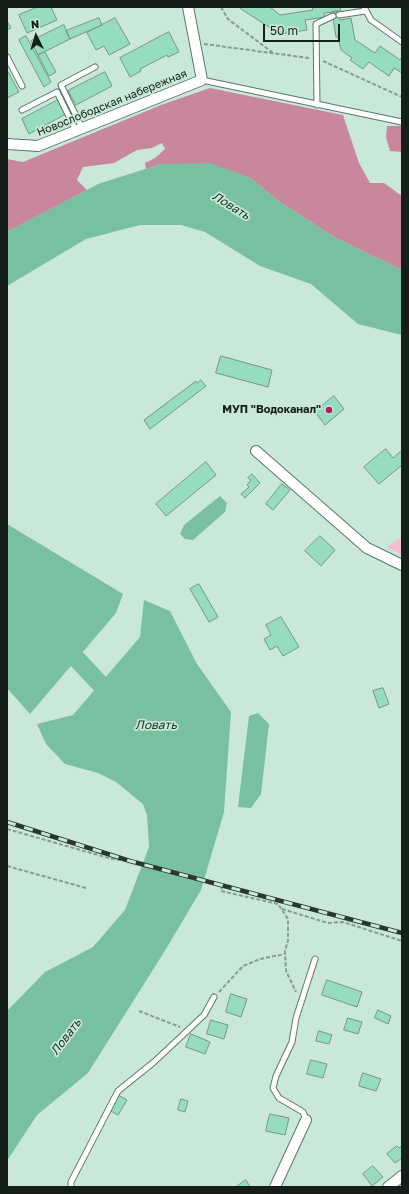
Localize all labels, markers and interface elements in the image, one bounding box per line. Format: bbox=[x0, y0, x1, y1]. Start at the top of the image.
north arrow bbox=[16, 16, 56, 56]
scale bar bbox=[265, 16, 342, 42]
text: N bbox=[30, 17, 40, 30]
text: 50 m bbox=[270, 23, 298, 38]
street label: Новослободская набережная bbox=[35, 67, 189, 139]
water label: Ловать bbox=[210, 189, 252, 223]
place label: МУП "Водоканал" bbox=[222, 403, 321, 417]
marker: МУП "Водоканал" bbox=[324, 405, 334, 415]
water label: Ловать bbox=[135, 718, 177, 732]
water label: Ловать bbox=[48, 1016, 84, 1058]

